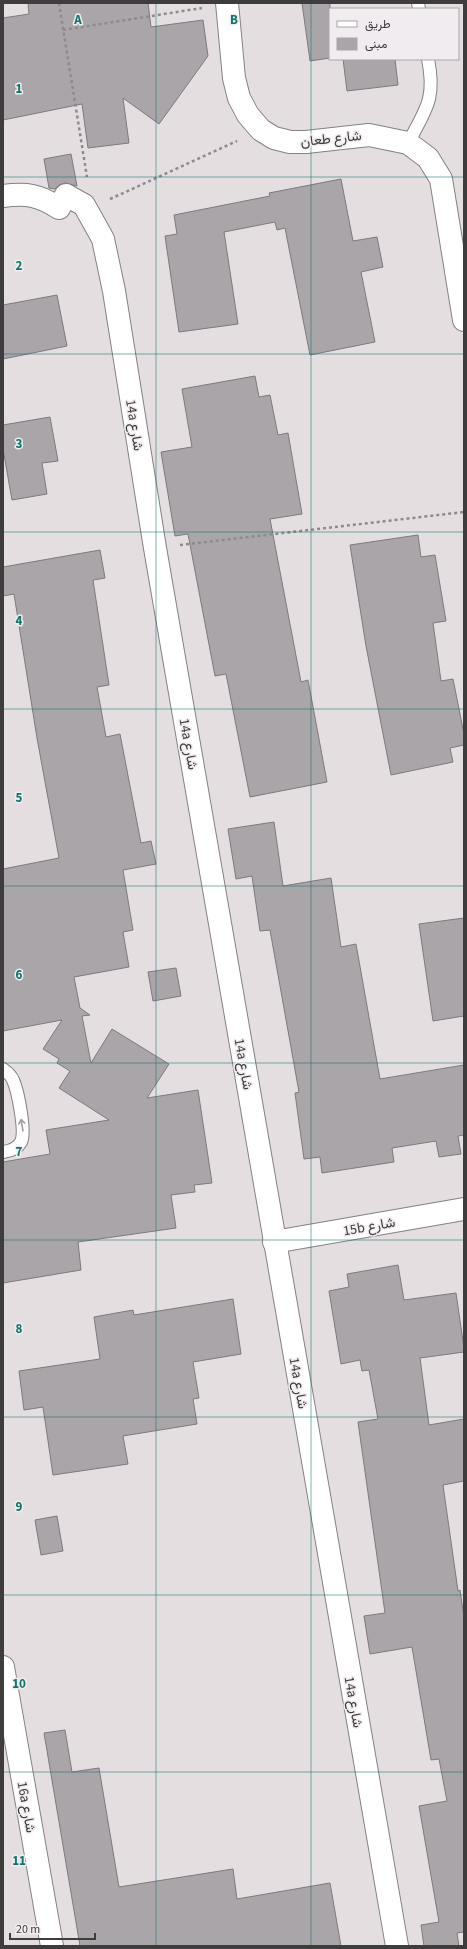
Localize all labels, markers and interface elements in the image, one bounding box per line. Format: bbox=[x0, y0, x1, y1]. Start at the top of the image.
legend bbox=[329, 8, 459, 60]
text: A bbox=[73, 11, 82, 29]
text: B bbox=[230, 11, 238, 29]
text: طريق bbox=[365, 16, 391, 33]
text: مبنى bbox=[365, 36, 387, 53]
text: 1 bbox=[16, 80, 23, 98]
street label: شارع طعان bbox=[300, 126, 363, 152]
text: 2 bbox=[16, 257, 23, 275]
street label: 14a شارع bbox=[120, 398, 148, 452]
text: 3 bbox=[16, 435, 23, 453]
text: 4 bbox=[16, 612, 23, 630]
street label: 14a شارع bbox=[174, 717, 202, 771]
text: 5 bbox=[16, 789, 23, 807]
text: 6 bbox=[16, 966, 23, 984]
street label: 14a شارع bbox=[229, 1037, 257, 1091]
one-way arrow bbox=[18, 1119, 26, 1132]
text: 7 bbox=[16, 1143, 23, 1161]
street label: 15b شارع bbox=[342, 1213, 397, 1241]
text: 8 bbox=[16, 1320, 23, 1338]
street label: 14a شارع bbox=[284, 1356, 312, 1410]
text: 9 bbox=[16, 1498, 23, 1516]
text: 10 bbox=[12, 1675, 26, 1693]
street label: 14a شارع bbox=[339, 1675, 367, 1729]
street label: 16a شارع bbox=[12, 1780, 40, 1834]
text: 11 bbox=[12, 1852, 26, 1870]
scale bar bbox=[10, 1915, 95, 1941]
text: 20 m bbox=[16, 1921, 40, 1938]

